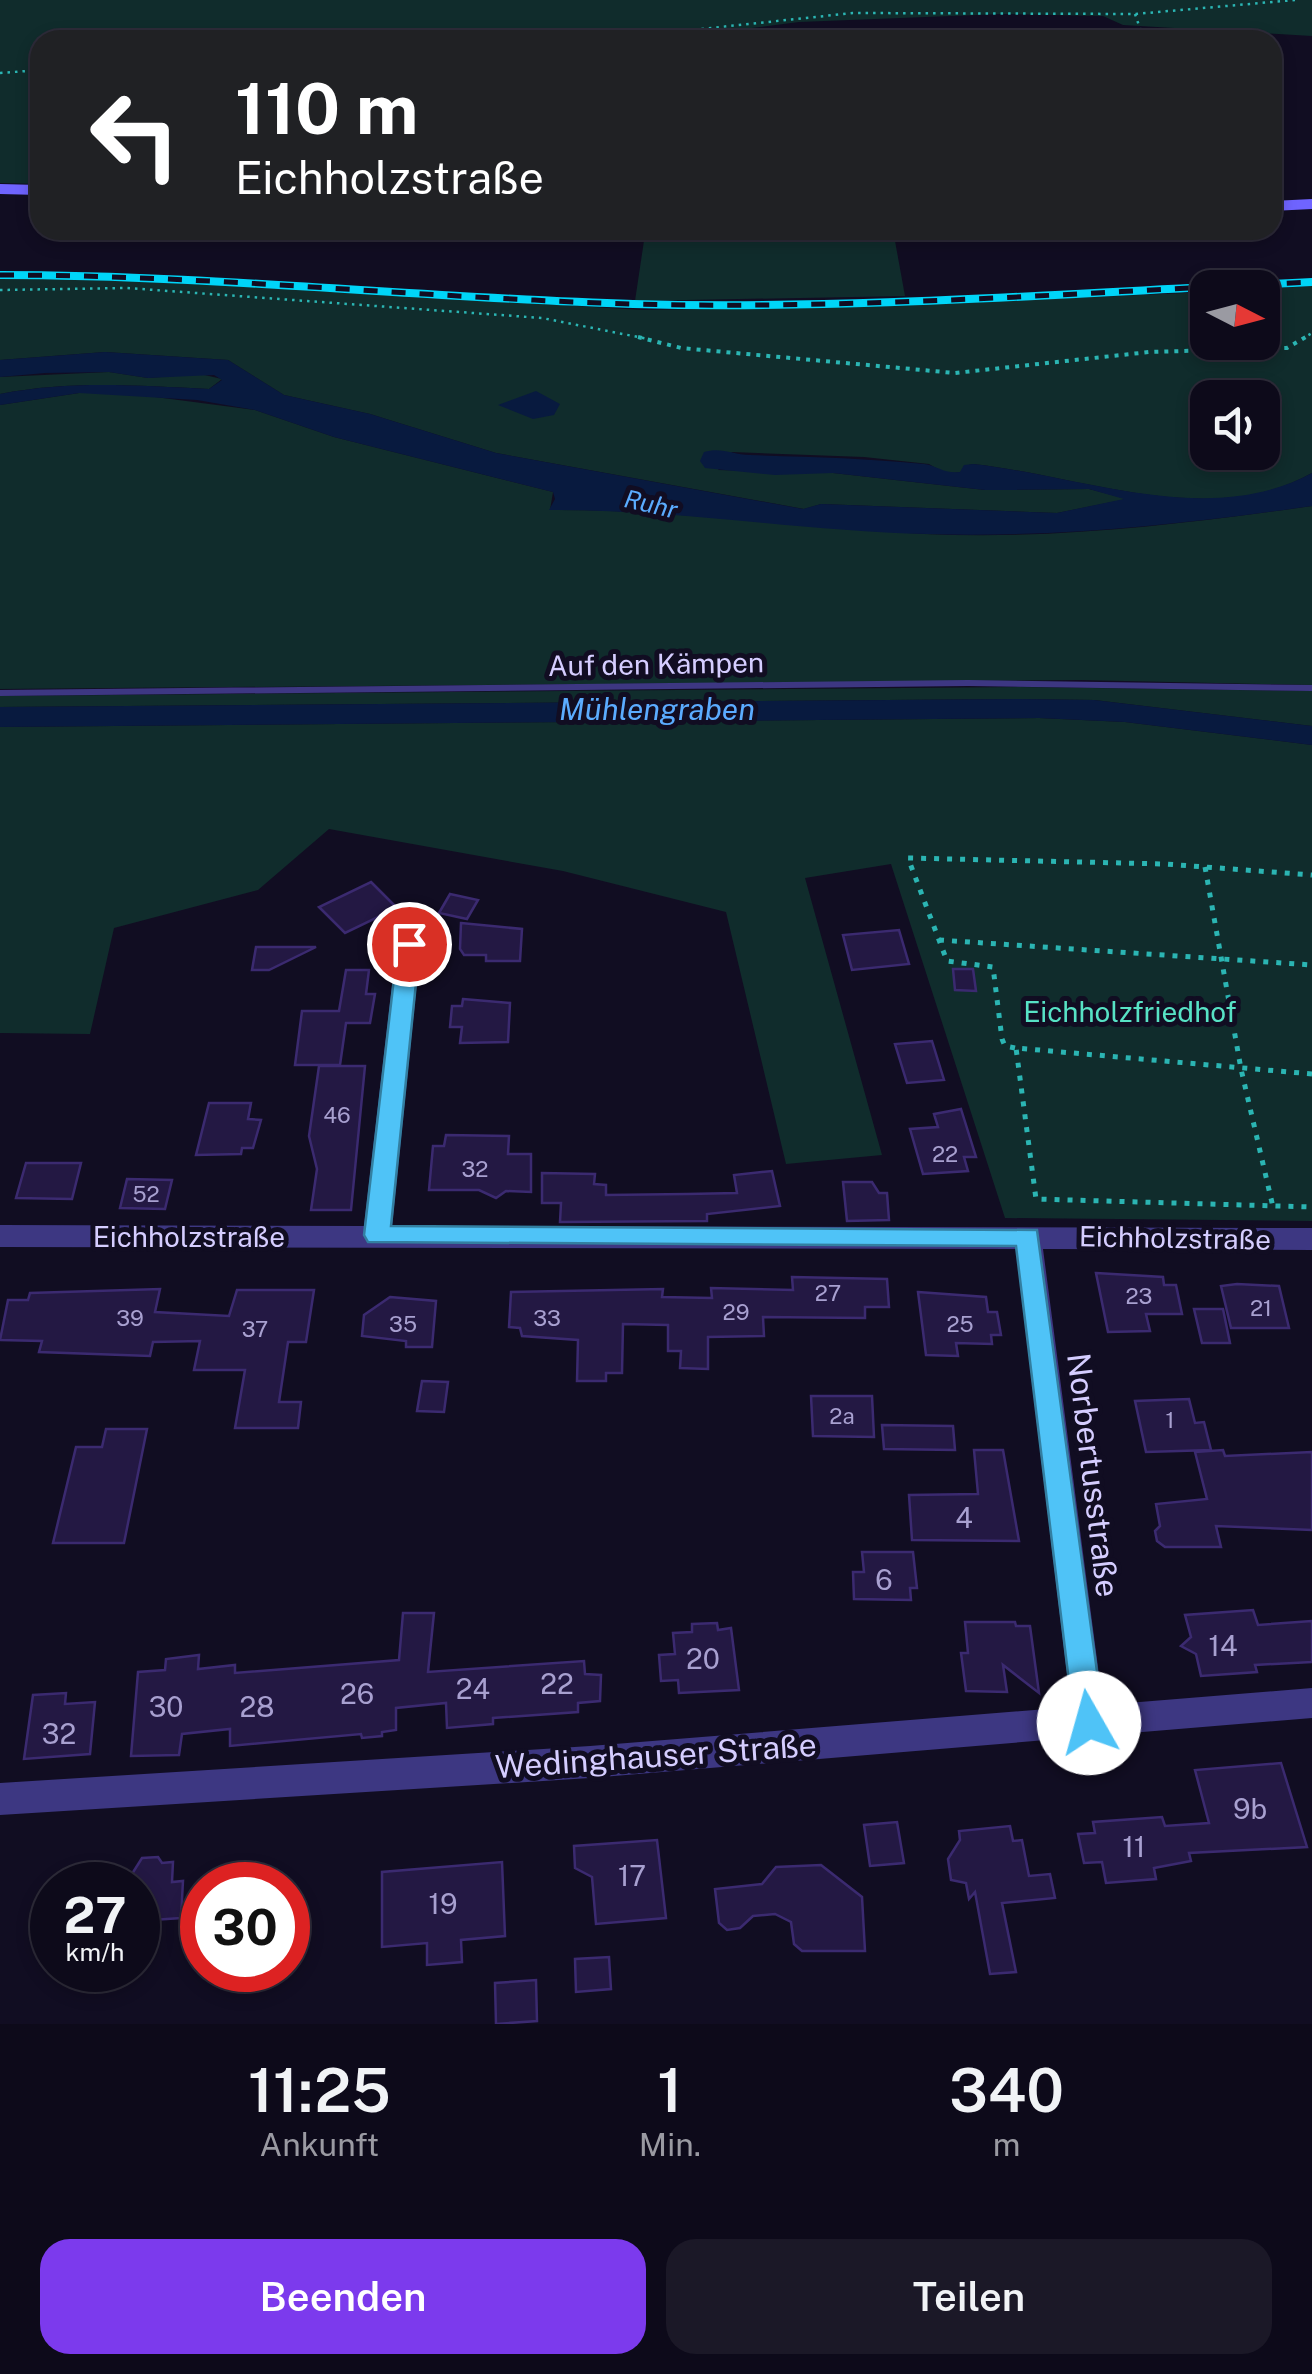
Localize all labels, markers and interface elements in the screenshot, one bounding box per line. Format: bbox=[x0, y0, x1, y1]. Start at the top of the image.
text: 110 m bbox=[235, 67, 419, 150]
icon: left bbox=[70, 70, 200, 200]
text: Eichholzstraße bbox=[235, 151, 544, 204]
north arrow bbox=[1190, 270, 1280, 360]
map controls bbox=[1190, 270, 1280, 470]
button: sound bbox=[1190, 380, 1280, 470]
water label: Ruhr bbox=[621, 483, 681, 525]
street label: Auf den Kämpen bbox=[548, 645, 764, 682]
water label: Mühlengraben bbox=[559, 691, 755, 727]
pin bbox=[367, 902, 452, 987]
icon: arrive bbox=[382, 917, 437, 972]
park label: Eichholzfriedhof bbox=[1023, 995, 1237, 1028]
house number: 46 bbox=[323, 1102, 351, 1128]
house number: 22 bbox=[932, 1141, 958, 1167]
house number: 32 bbox=[462, 1156, 488, 1182]
house number: 52 bbox=[132, 1181, 160, 1207]
street label: Eichholzstraße bbox=[1079, 1219, 1271, 1256]
street label: Eichholzstraße bbox=[93, 1220, 285, 1253]
house number: 27 bbox=[815, 1280, 841, 1306]
house number: 23 bbox=[1126, 1283, 1152, 1309]
house number: 21 bbox=[1250, 1295, 1272, 1321]
house number: 29 bbox=[723, 1299, 749, 1325]
house number: 39 bbox=[116, 1305, 144, 1331]
house number: 33 bbox=[533, 1305, 561, 1331]
house number: 35 bbox=[389, 1311, 417, 1337]
house number: 25 bbox=[946, 1311, 974, 1337]
house number: 37 bbox=[242, 1316, 268, 1342]
street label: Norbertusstraße bbox=[1060, 1351, 1127, 1599]
house number: 2a bbox=[829, 1403, 855, 1429]
house number: 1 bbox=[1166, 1407, 1174, 1433]
house number: 4 bbox=[955, 1501, 973, 1534]
house number: 6 bbox=[875, 1563, 893, 1596]
house number: 14 bbox=[1209, 1629, 1238, 1662]
house number: 20 bbox=[686, 1642, 720, 1675]
house number: 22 bbox=[540, 1667, 574, 1700]
position arrow bbox=[1037, 1671, 1141, 1775]
house number: 24 bbox=[456, 1672, 490, 1705]
house number: 26 bbox=[340, 1677, 374, 1710]
house number: 30 bbox=[149, 1690, 183, 1723]
house number: 28 bbox=[240, 1690, 274, 1723]
house number: 32 bbox=[42, 1717, 76, 1750]
street label: Wedinghauser Straße bbox=[494, 1726, 818, 1785]
house number: 9b bbox=[1233, 1792, 1267, 1825]
house number: 11 bbox=[1123, 1830, 1145, 1863]
house number: 17 bbox=[618, 1859, 646, 1892]
speed limit sign: 30 bbox=[180, 1862, 310, 1992]
text: 27 bbox=[63, 1885, 127, 1944]
house number: 19 bbox=[429, 1887, 457, 1920]
text: km/h bbox=[66, 1937, 124, 1967]
text: 11:25 bbox=[248, 2055, 391, 2126]
text: 1 bbox=[657, 2055, 682, 2126]
text: 340 bbox=[949, 2055, 1064, 2126]
text: Ankunft bbox=[260, 2126, 379, 2163]
text: Min. bbox=[639, 2126, 701, 2163]
text: m bbox=[993, 2126, 1020, 2163]
button: Beenden bbox=[40, 2239, 646, 2354]
button: Teilen bbox=[666, 2239, 1272, 2354]

